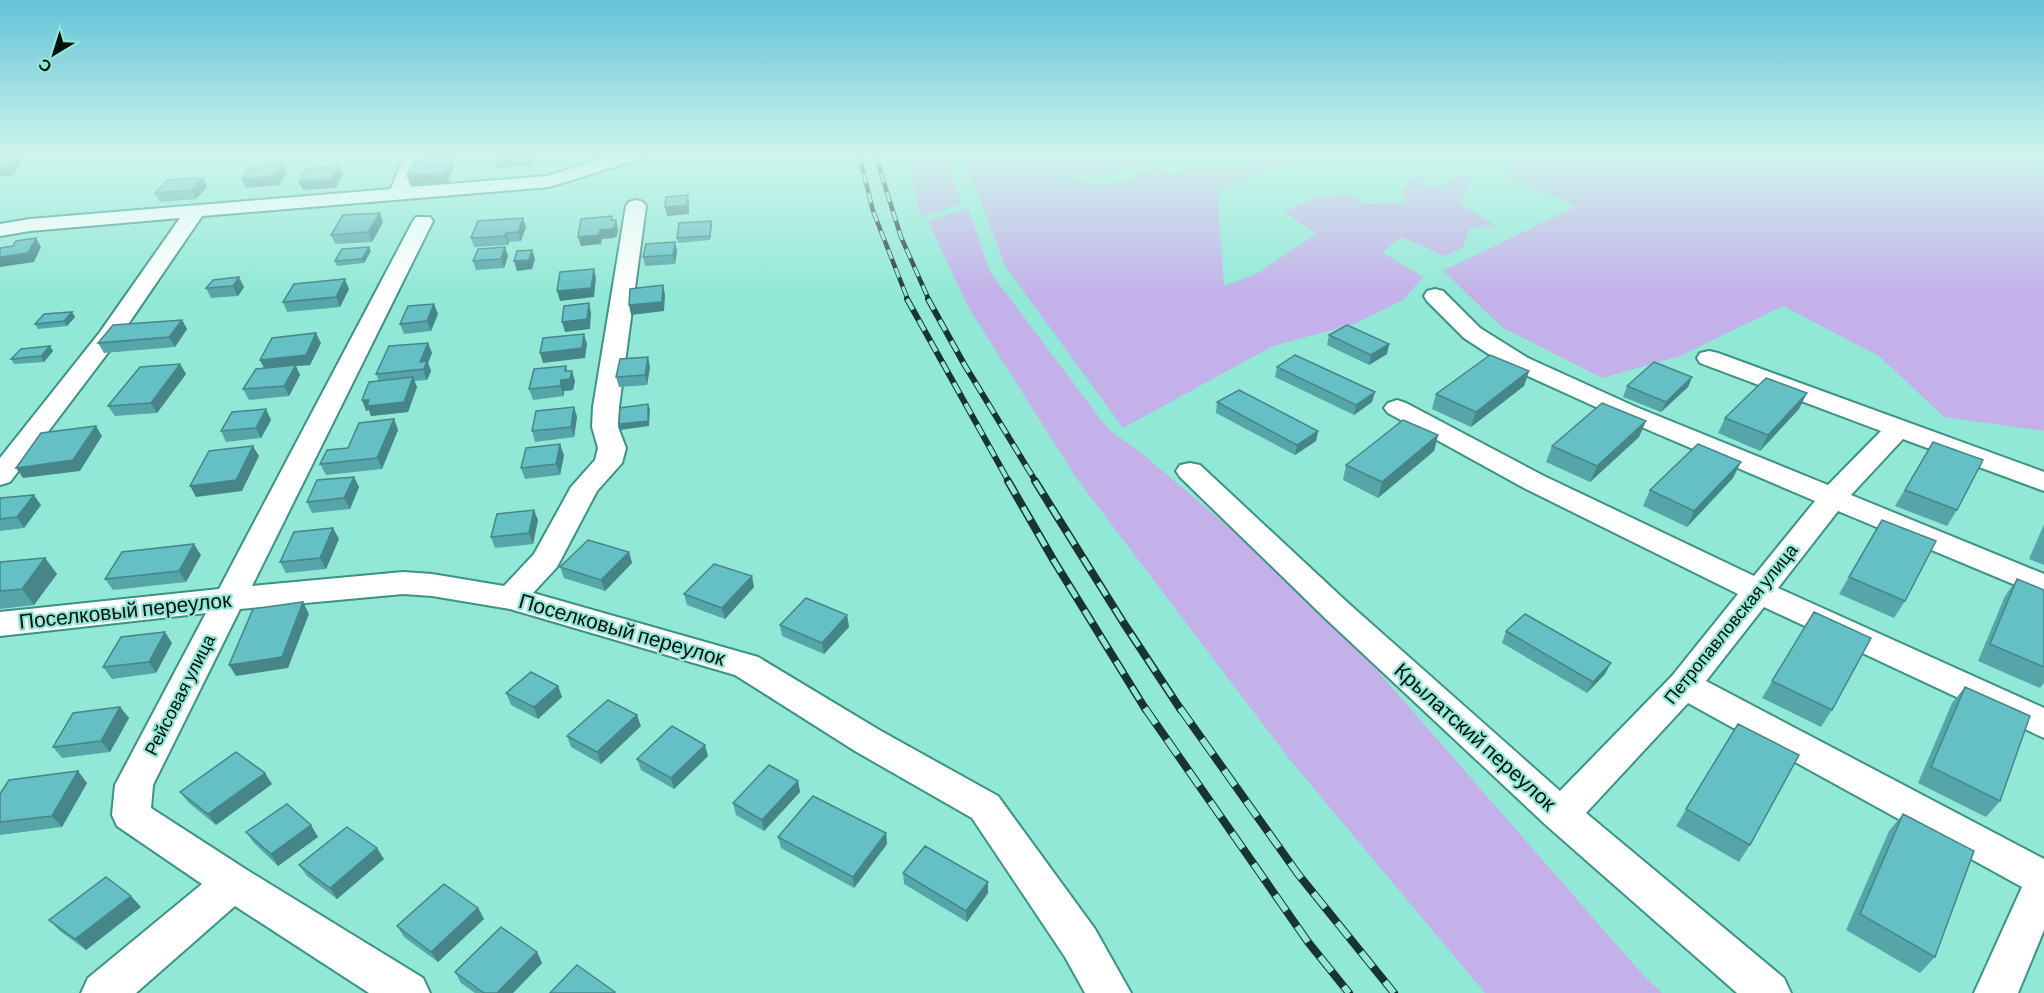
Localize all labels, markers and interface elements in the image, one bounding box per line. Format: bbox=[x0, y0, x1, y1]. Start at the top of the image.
north arrow bbox=[24, 24, 84, 84]
text: С bbox=[34, 55, 55, 77]
street label: Петропавловская улица bbox=[1659, 538, 1802, 708]
street label: Поселковый переулок bbox=[17, 586, 233, 633]
street label: Поселковый переулок bbox=[516, 587, 729, 670]
street label: Рейсовая улица bbox=[139, 630, 219, 759]
street label: Крылатский переулок bbox=[1390, 657, 1563, 816]

